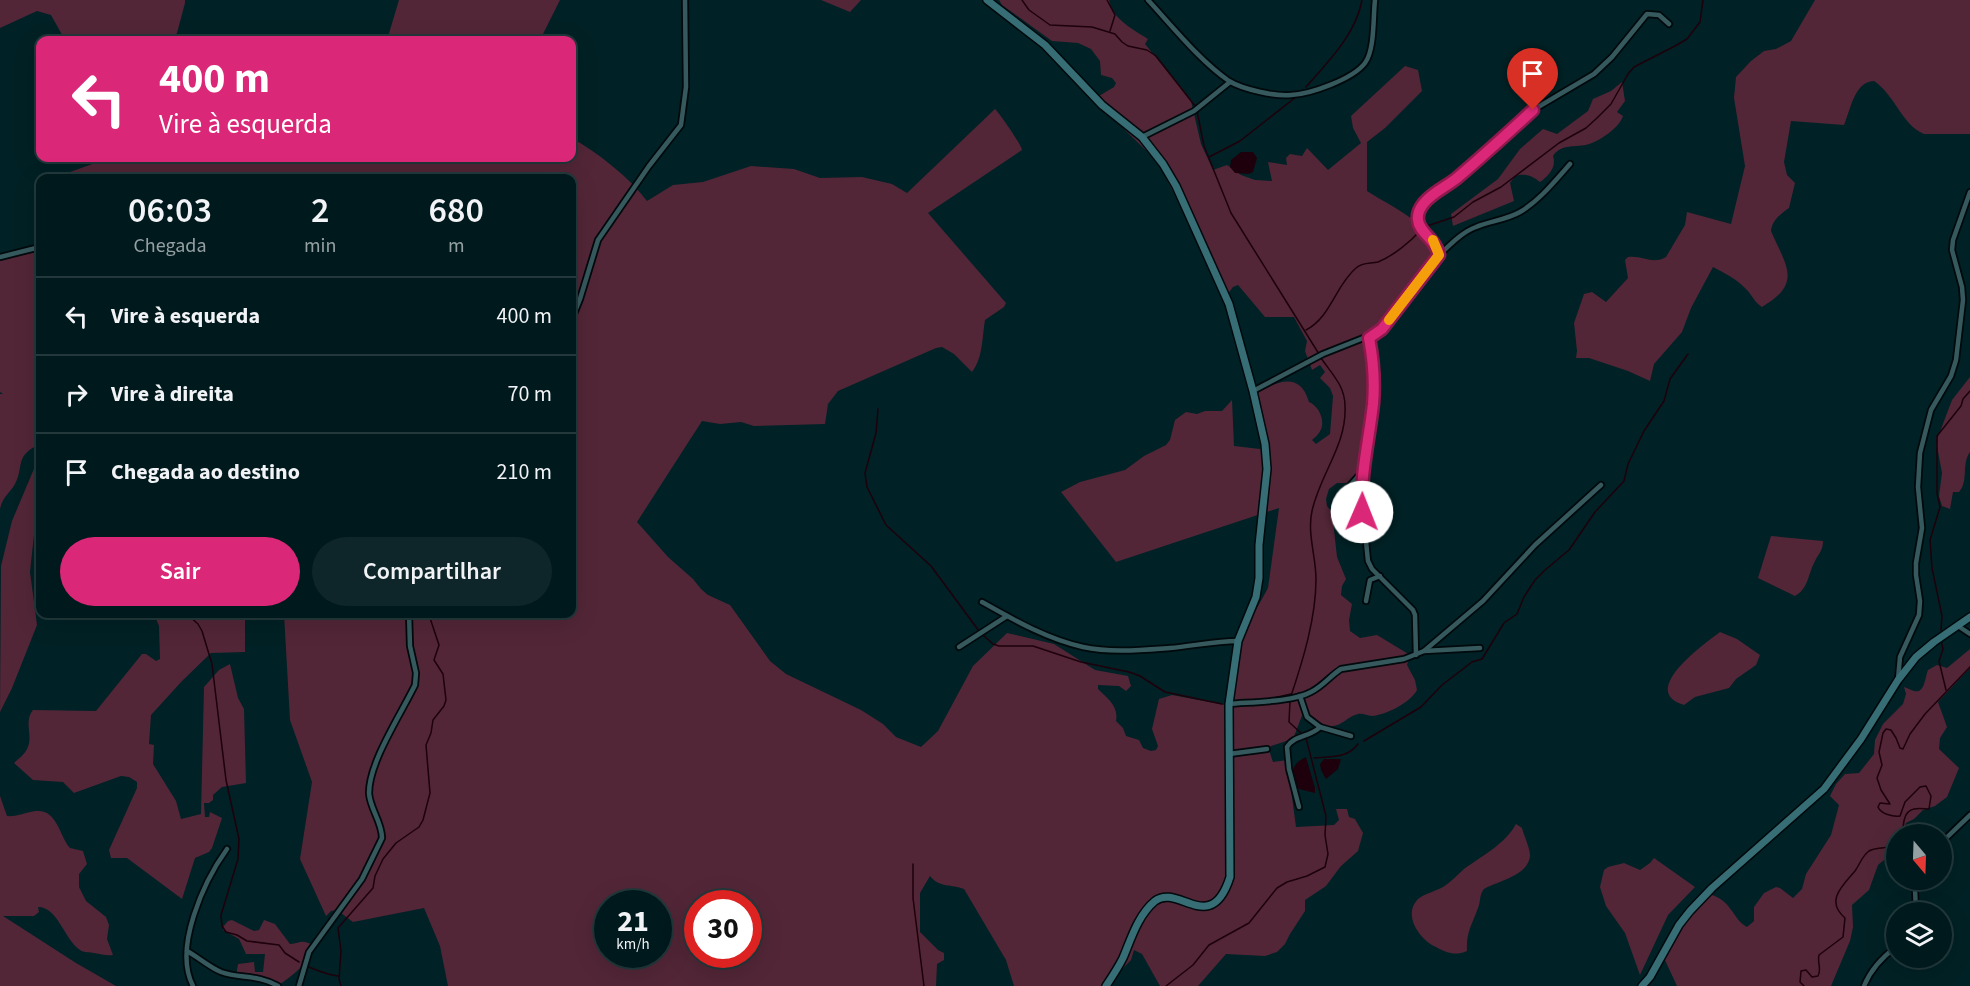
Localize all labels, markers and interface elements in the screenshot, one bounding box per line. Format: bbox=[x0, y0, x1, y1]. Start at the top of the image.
pin bbox=[1507, 48, 1558, 110]
text: 400 m bbox=[159, 49, 270, 109]
icon: arrive bbox=[1516, 57, 1549, 90]
icon: left bbox=[60, 60, 138, 138]
text: Vire à esquerda bbox=[159, 105, 332, 144]
text: 06:03 bbox=[128, 185, 212, 236]
text: 2 bbox=[311, 185, 329, 236]
text: 680 bbox=[428, 185, 484, 236]
text: Chegada bbox=[133, 232, 206, 260]
text: min bbox=[304, 232, 336, 260]
text: m bbox=[448, 232, 464, 260]
icon: left bbox=[60, 300, 93, 333]
text: Vire à esquerda bbox=[111, 300, 260, 332]
text: 400 m bbox=[497, 300, 552, 332]
icon: right bbox=[60, 378, 93, 411]
text: Vire à direita bbox=[111, 378, 234, 410]
text: 70 m bbox=[507, 378, 552, 410]
icon: arrive bbox=[60, 456, 93, 489]
text: Chegada ao destino bbox=[111, 456, 300, 488]
text: 210 m bbox=[497, 456, 552, 488]
position arrow bbox=[1330, 480, 1394, 544]
button: Sair bbox=[60, 537, 300, 606]
button: Compartilhar bbox=[312, 537, 552, 606]
north arrow bbox=[1886, 824, 1952, 890]
map controls bbox=[1886, 824, 1952, 968]
speed limit sign: 30 bbox=[684, 890, 762, 968]
text: 21 bbox=[617, 900, 649, 943]
button: layers bbox=[1886, 902, 1952, 968]
text: km/h bbox=[616, 934, 650, 955]

